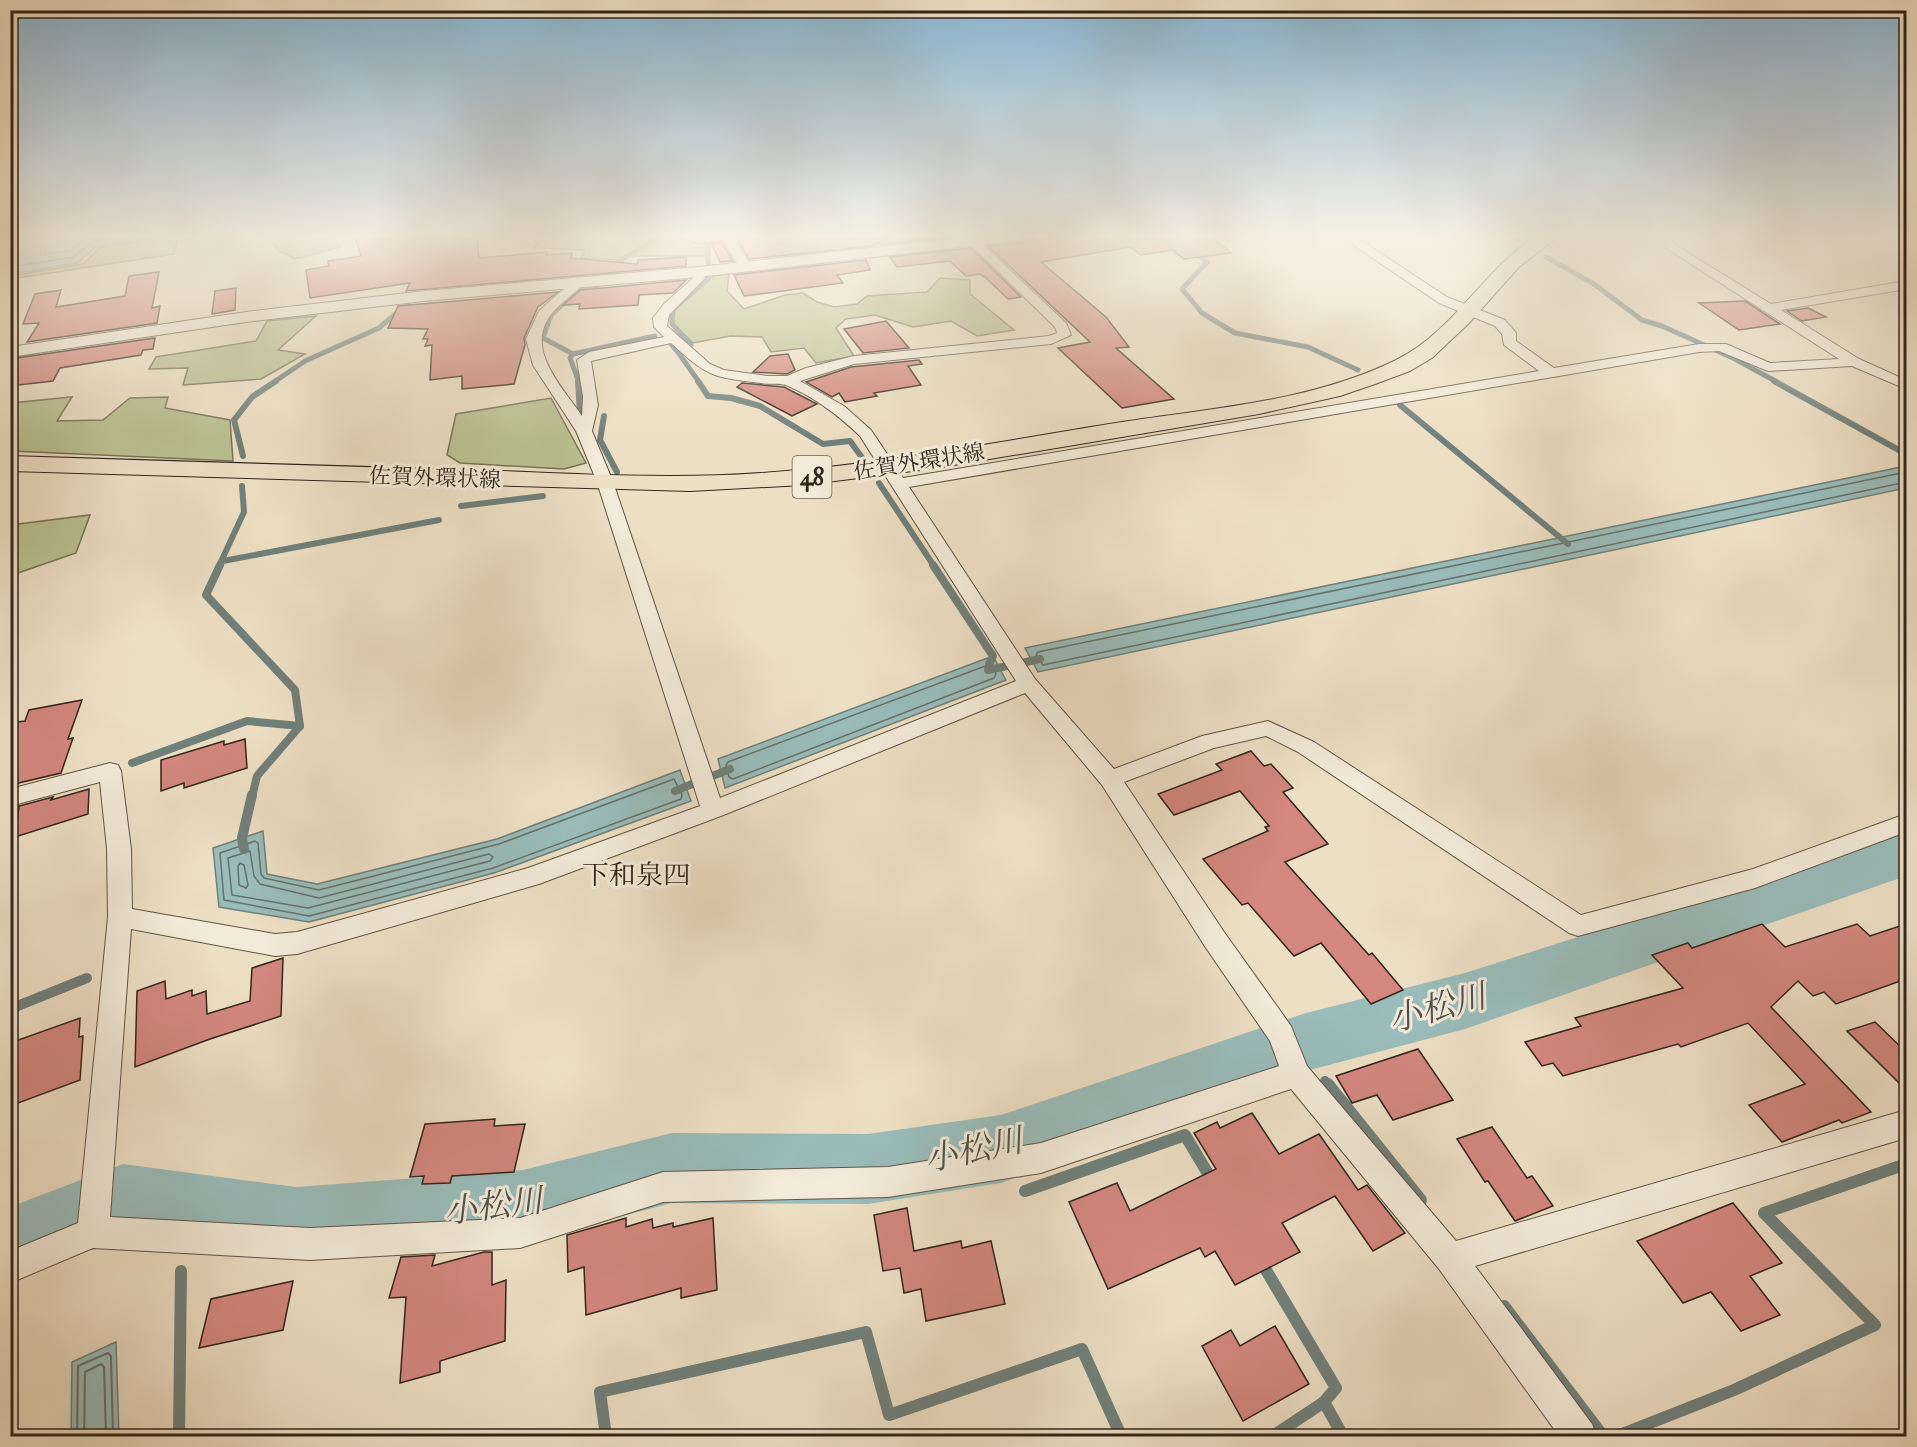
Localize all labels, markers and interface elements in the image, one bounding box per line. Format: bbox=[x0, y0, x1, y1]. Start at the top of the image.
street label: 佐賀外環状線 bbox=[852, 438, 987, 486]
road number: 48 bbox=[792, 456, 832, 498]
street label: 佐賀外環状線 bbox=[369, 462, 501, 494]
district label: 下和泉四 bbox=[582, 859, 690, 892]
water label: 小松川 bbox=[1384, 975, 1493, 1041]
water label: 小松川 bbox=[921, 1119, 1029, 1181]
water label: 小松川 bbox=[442, 1180, 548, 1233]

